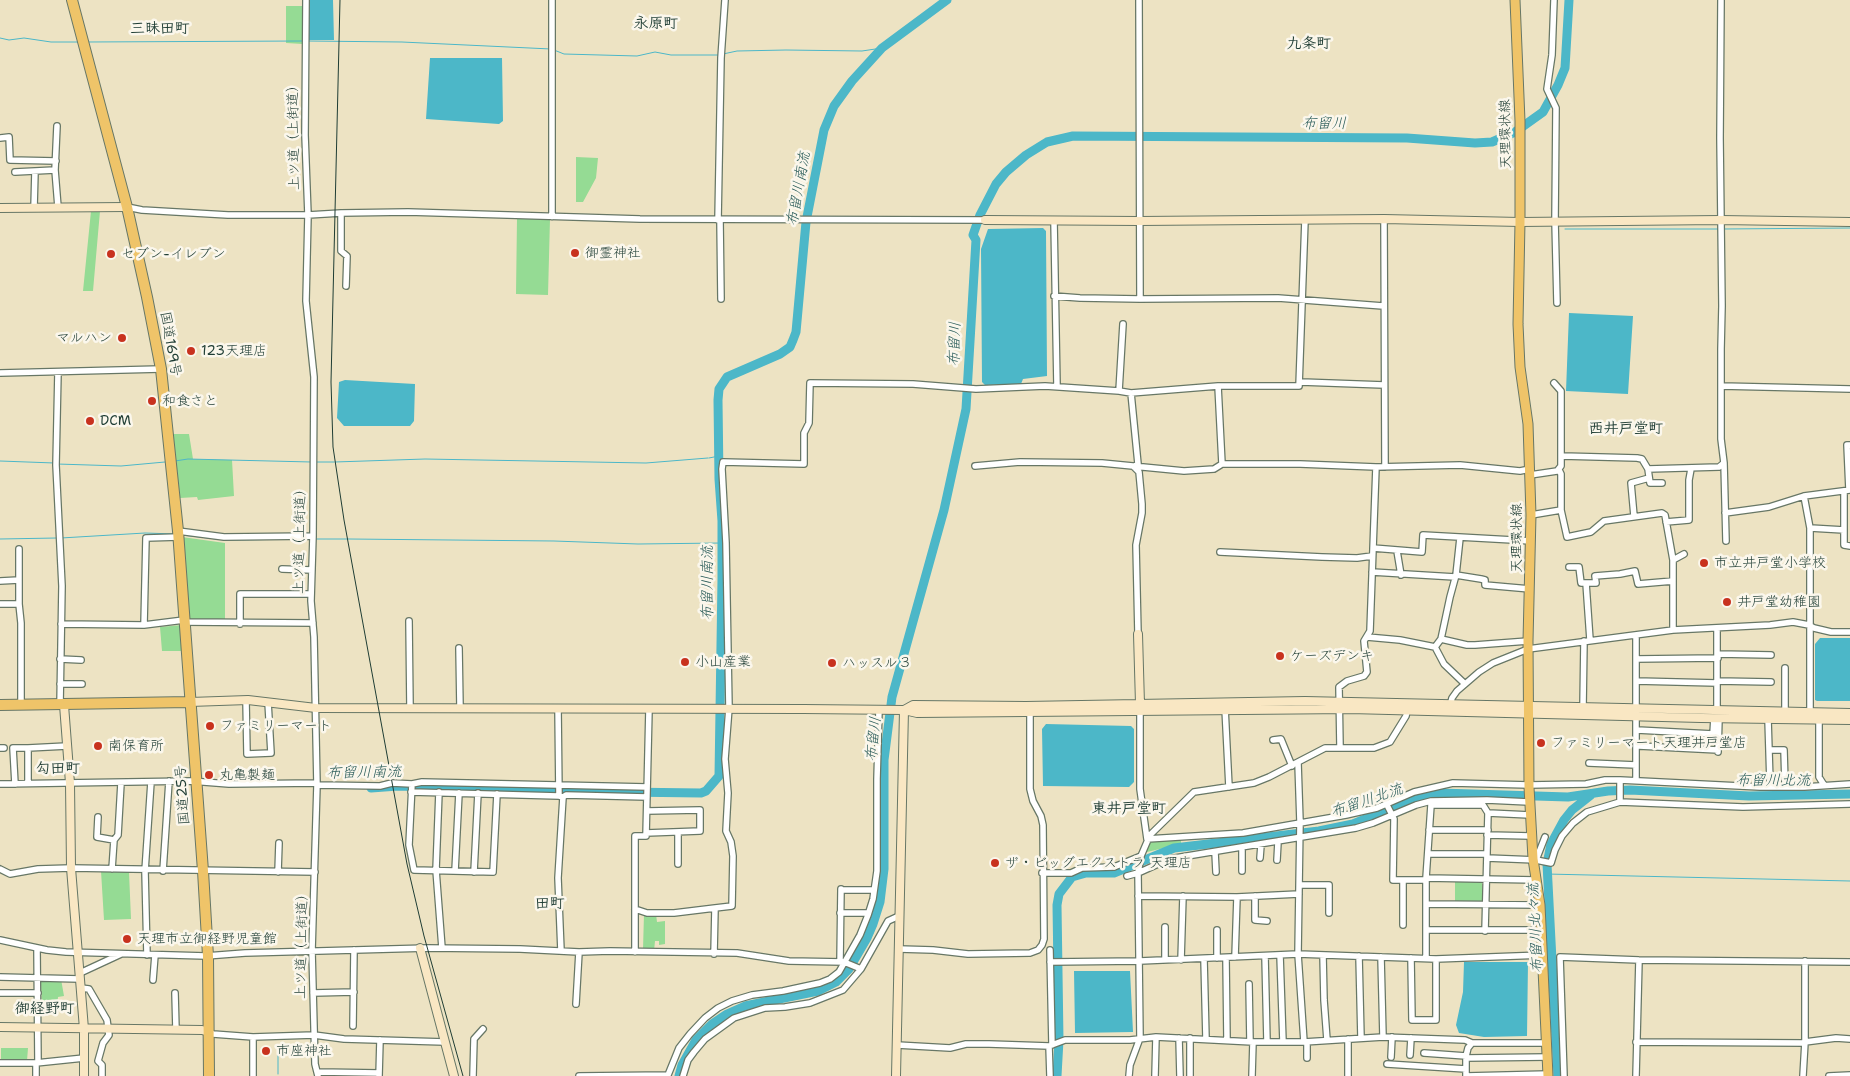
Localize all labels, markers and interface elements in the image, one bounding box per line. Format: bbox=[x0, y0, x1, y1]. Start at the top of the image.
district label: 永原町 bbox=[634, 15, 678, 33]
district label: 三昧田町 bbox=[130, 20, 190, 38]
district label: 九条町 bbox=[1287, 35, 1331, 53]
street label: 上ツ道（上街道） bbox=[285, 78, 303, 190]
street label: 天理環状線 bbox=[1497, 99, 1515, 169]
water label: 布留川 bbox=[1302, 115, 1346, 133]
water label: 布留川南流 bbox=[784, 151, 814, 227]
place label: 御霊神社 bbox=[585, 245, 641, 261]
place label: セブン-イレブン bbox=[121, 246, 226, 262]
marker: 御霊神社 bbox=[569, 247, 581, 259]
marker: セブン-イレブン bbox=[105, 248, 117, 260]
street label: 国道169号 bbox=[156, 310, 184, 378]
water label: 布留川 bbox=[945, 321, 965, 367]
place label: マルハン bbox=[56, 330, 112, 346]
marker: マルハン bbox=[116, 332, 128, 344]
place label: 123天理店 bbox=[201, 343, 267, 359]
marker: 123天理店 bbox=[185, 345, 197, 357]
place label: 和食さと bbox=[162, 393, 218, 409]
marker: 和食さと bbox=[146, 395, 158, 407]
place label: DCM bbox=[100, 413, 131, 429]
marker: DCM bbox=[84, 415, 96, 427]
district label: 西井戸堂町 bbox=[1589, 420, 1663, 438]
street label: 上ツ道（上街道） bbox=[291, 482, 309, 594]
street label: 天理環状線 bbox=[1509, 503, 1525, 573]
water label: 布留川南流 bbox=[699, 546, 717, 620]
place label: 市立井戸堂小学校 bbox=[1714, 555, 1826, 571]
marker: 市立井戸堂小学校 bbox=[1698, 557, 1710, 569]
place label: 井戸堂幼稚園 bbox=[1737, 594, 1821, 610]
marker: 井戸堂幼稚園 bbox=[1721, 596, 1733, 608]
place label: ケーズデンキ bbox=[1290, 648, 1374, 664]
marker: ケーズデンキ bbox=[1274, 650, 1286, 662]
place label: 小山産業 bbox=[695, 654, 751, 670]
place label: ハッスル３ bbox=[842, 655, 912, 671]
marker: 小山産業 bbox=[679, 656, 691, 668]
marker: ハッスル３ bbox=[826, 657, 838, 669]
water label: 布留川 bbox=[863, 716, 885, 762]
place label: ファミリーマート bbox=[220, 718, 332, 734]
marker: ファミリーマート bbox=[204, 720, 216, 732]
place label: ファミリーマート天理井戸堂店 bbox=[1551, 735, 1747, 751]
marker: ファミリーマート天理井戸堂店 bbox=[1535, 737, 1547, 749]
place label: 南保育所 bbox=[108, 738, 164, 754]
marker: 南保育所 bbox=[92, 740, 104, 752]
district label: 勾田町 bbox=[36, 760, 80, 778]
water label: 布留川南流 bbox=[326, 763, 402, 783]
street label: 国道25号 bbox=[173, 764, 193, 826]
place label: 丸亀製麺 bbox=[219, 767, 275, 783]
marker: 丸亀製麺 bbox=[203, 769, 215, 781]
water label: 布留川北流 bbox=[1736, 772, 1810, 790]
water label: 布留川北流 bbox=[1329, 780, 1405, 822]
district label: 東井戸堂町 bbox=[1092, 800, 1166, 818]
place label: ザ・ビッグエクストラ 天理店 bbox=[1005, 855, 1192, 871]
marker: ザ・ビッグエクストラ 天理店 bbox=[989, 857, 1001, 869]
water label: 布留川北々流 bbox=[1525, 883, 1547, 973]
street label: 上ツ道（上街道） bbox=[293, 887, 311, 999]
district label: 田町 bbox=[535, 895, 565, 913]
place label: 天理市立御経野児童館 bbox=[137, 931, 277, 947]
marker: 天理市立御経野児童館 bbox=[121, 933, 133, 945]
district label: 御経野町 bbox=[15, 1000, 75, 1018]
place label: 市座神社 bbox=[276, 1043, 332, 1059]
marker: 市座神社 bbox=[260, 1045, 272, 1057]

